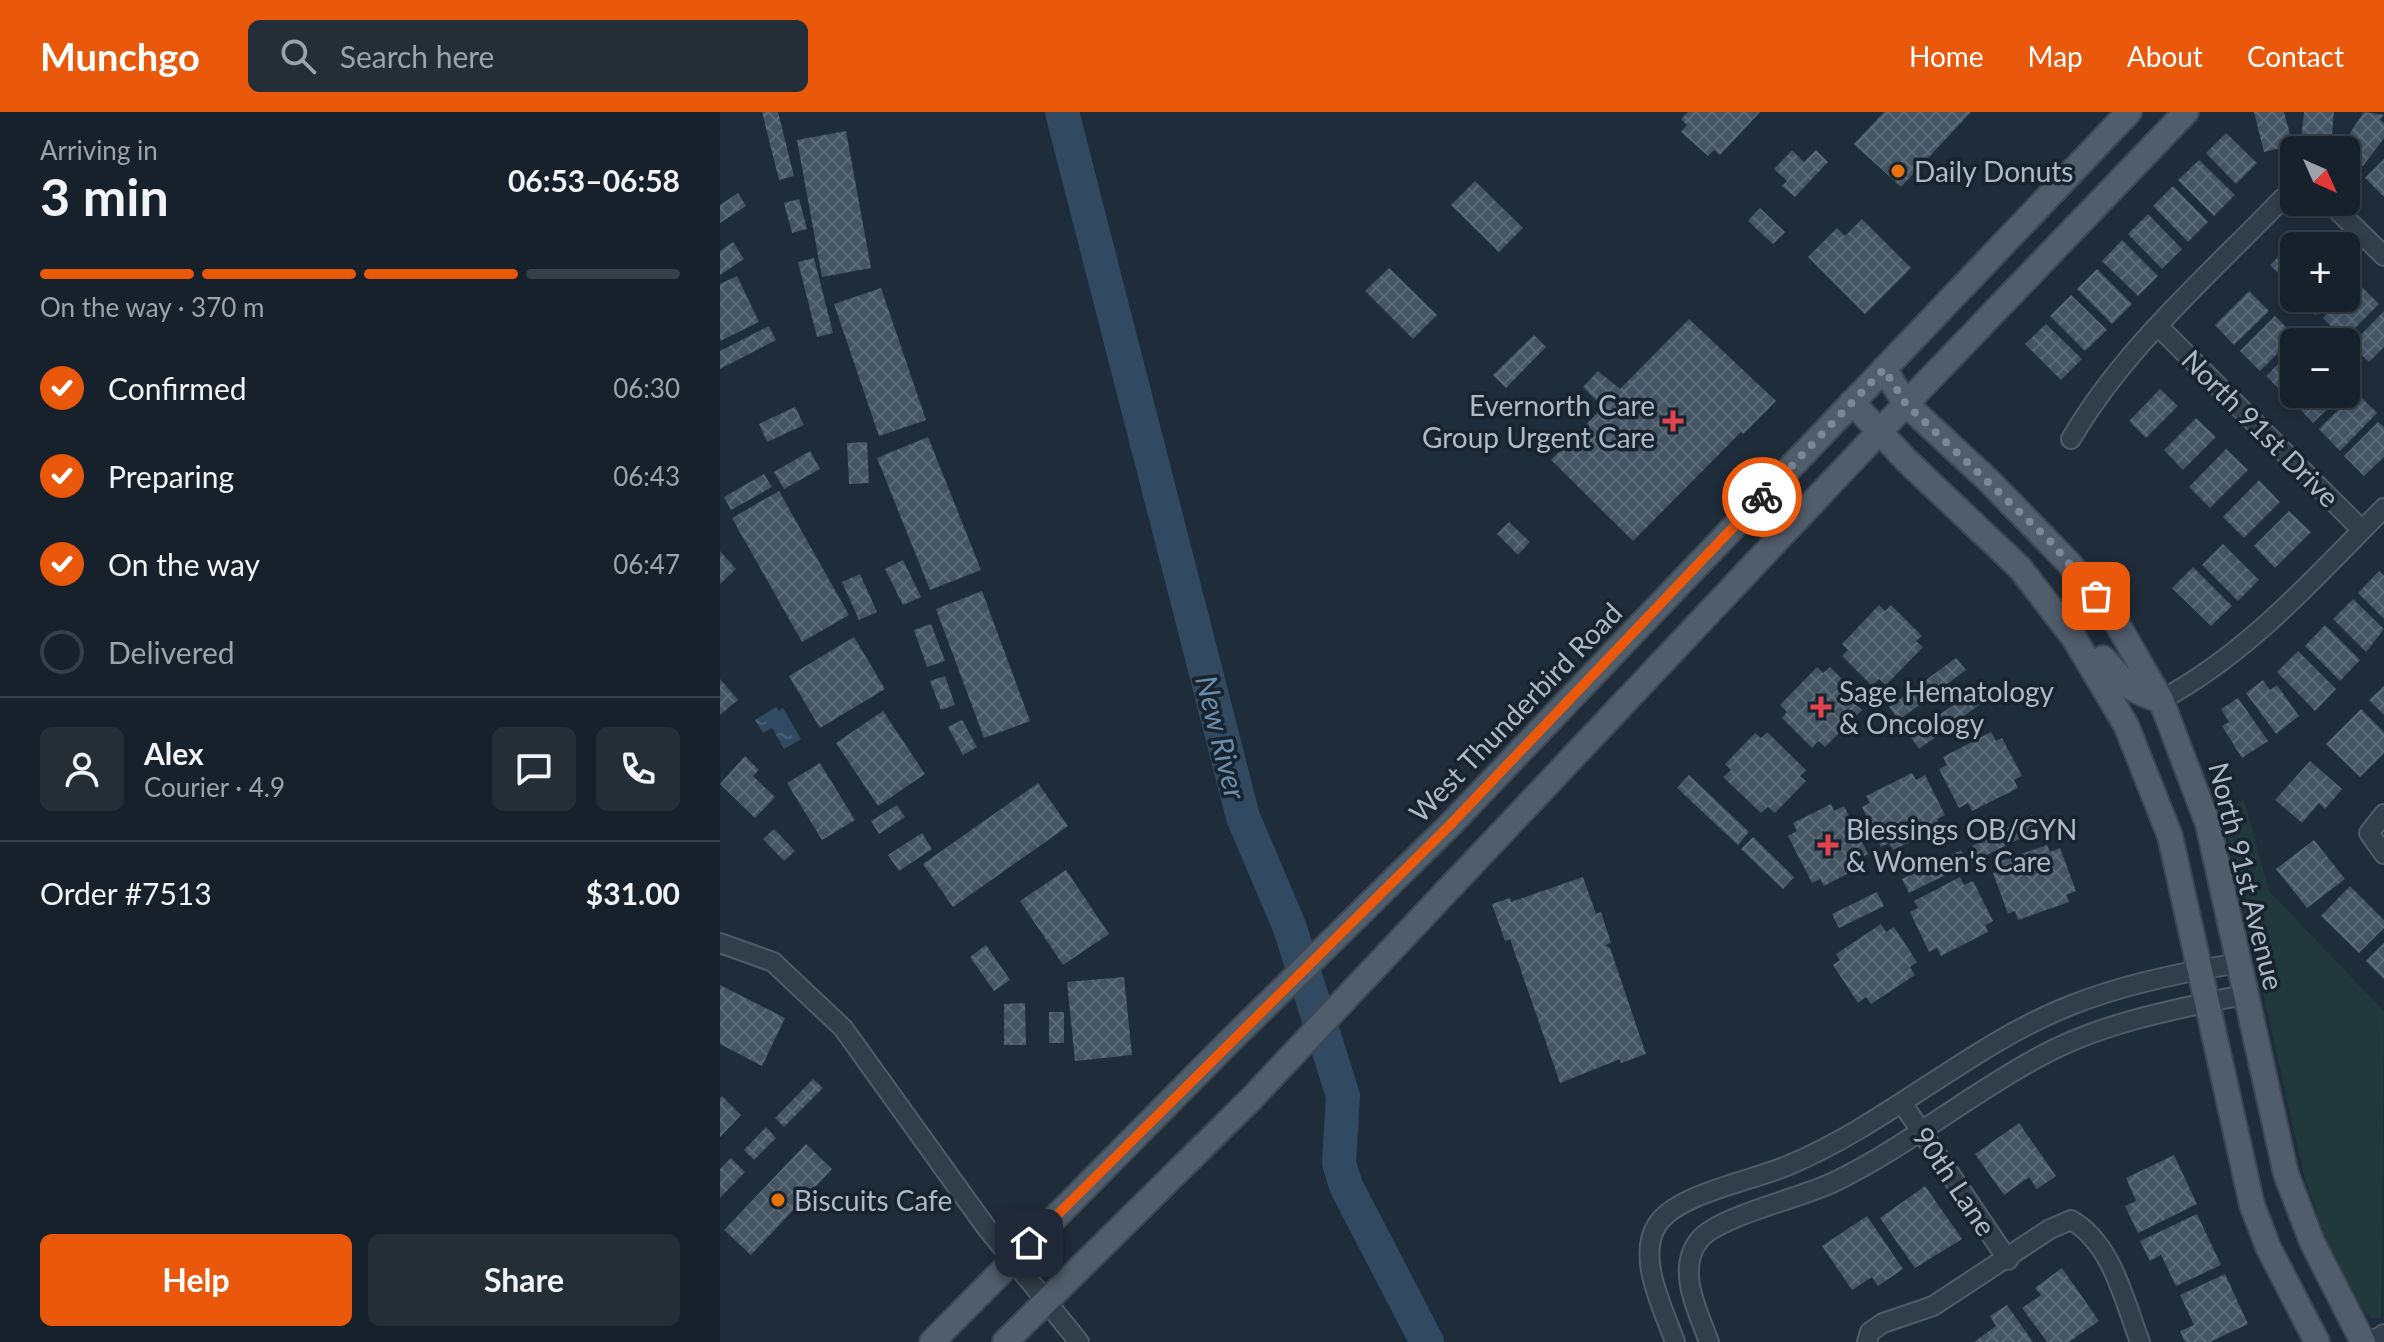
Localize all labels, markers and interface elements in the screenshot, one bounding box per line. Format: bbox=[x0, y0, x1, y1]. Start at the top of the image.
search box bbox=[248, 20, 808, 92]
text: Munchgo bbox=[40, 33, 200, 79]
icon: search bbox=[276, 34, 320, 78]
text: Search here bbox=[340, 38, 494, 74]
text: Home bbox=[1909, 39, 1984, 73]
text: Map bbox=[2028, 39, 2083, 73]
text: About bbox=[2127, 39, 2203, 73]
text: Contact bbox=[2247, 39, 2344, 73]
text: Arriving in bbox=[40, 134, 158, 166]
north arrow bbox=[2280, 136, 2360, 216]
map controls bbox=[2280, 136, 2360, 408]
place label: Daily Donuts bbox=[1914, 154, 2073, 188]
text: 06:53–06:58 bbox=[508, 162, 680, 198]
marker: Daily Donuts bbox=[1889, 162, 1907, 180]
text: 3 min bbox=[40, 165, 169, 227]
button: + bbox=[2280, 232, 2360, 312]
text: On the way · 370 m bbox=[40, 291, 264, 323]
button: − bbox=[2280, 328, 2360, 408]
street label: North 91st Drive bbox=[2175, 342, 2347, 514]
icon: check bbox=[40, 366, 84, 410]
text: Confirmed bbox=[108, 370, 247, 406]
text: 06:30 bbox=[613, 372, 680, 404]
place label: Evernorth Care Group Urgent Care bbox=[1422, 388, 1655, 454]
marker: Evernorth Care Group Urgent Care bbox=[1662, 410, 1684, 432]
icon: check bbox=[40, 454, 84, 498]
courier bbox=[1722, 457, 1802, 537]
text: Preparing bbox=[108, 458, 234, 494]
text: 06:43 bbox=[613, 460, 680, 492]
icon: bike bbox=[1740, 475, 1784, 519]
icon: check bbox=[40, 542, 84, 586]
text: On the way bbox=[108, 546, 260, 582]
text: 06:47 bbox=[613, 548, 680, 580]
pin bbox=[2062, 562, 2130, 630]
icon: bag bbox=[2074, 574, 2118, 618]
street label: West Thunderbird Road bbox=[1402, 595, 1628, 829]
text: Delivered bbox=[108, 634, 235, 670]
water label: New River bbox=[1189, 671, 1255, 803]
place label: Sage Hematology & Oncology bbox=[1839, 674, 2055, 740]
marker: Sage Hematology & Oncology bbox=[1810, 696, 1832, 718]
button: person bbox=[40, 727, 124, 811]
button: chat bbox=[492, 727, 576, 811]
button: phone bbox=[596, 727, 680, 811]
text: Alex bbox=[144, 735, 204, 771]
street label: North 91st Avenue bbox=[2202, 759, 2292, 993]
text: Courier · 4.9 bbox=[144, 771, 285, 803]
place label: Blessings OB/GYN & Women's Care bbox=[1846, 812, 2077, 878]
marker: Blessings OB/GYN & Women's Care bbox=[1817, 834, 1839, 856]
text: Order #7513 bbox=[40, 875, 212, 911]
text: $31.00 bbox=[586, 875, 680, 911]
street label: 90th Lane bbox=[1906, 1120, 2004, 1242]
place label: Biscuits Cafe bbox=[794, 1183, 952, 1217]
marker: Biscuits Cafe bbox=[769, 1191, 787, 1209]
pin bbox=[995, 1209, 1063, 1277]
icon: home bbox=[1007, 1221, 1051, 1265]
button: Help bbox=[40, 1234, 352, 1326]
button: Share bbox=[368, 1234, 680, 1326]

